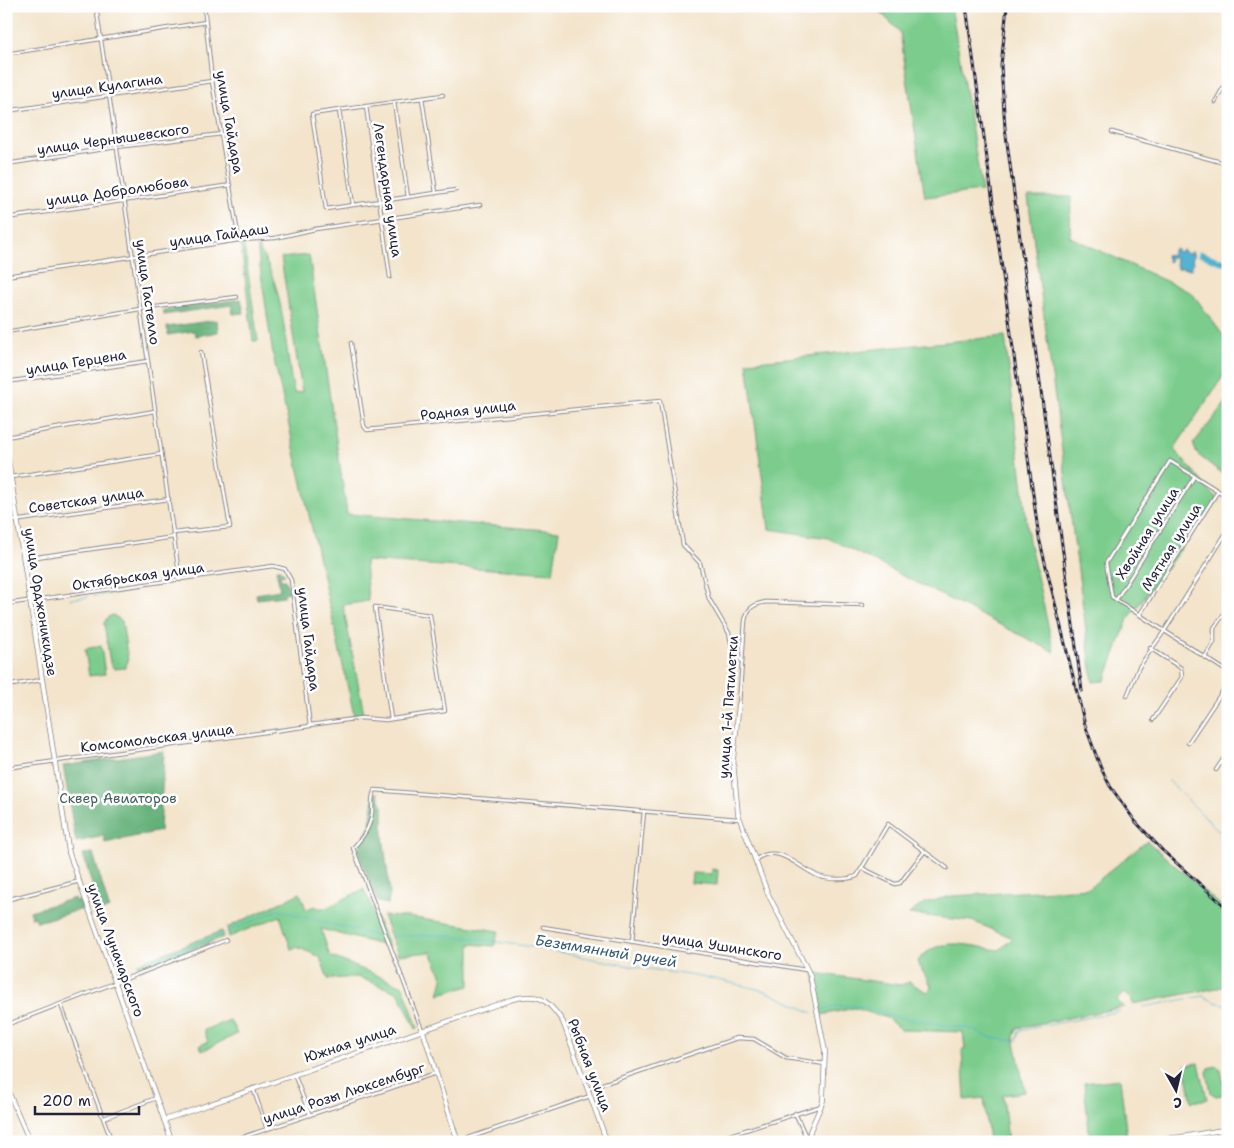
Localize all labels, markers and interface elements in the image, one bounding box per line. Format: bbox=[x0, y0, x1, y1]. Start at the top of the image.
street label: улица Кулагина bbox=[50, 69, 164, 103]
street label: улица Гайдара bbox=[212, 69, 248, 175]
street label: улица Чернышевского bbox=[36, 119, 190, 159]
street label: Легендарная улица bbox=[370, 122, 406, 259]
street label: улица Добролюбова bbox=[45, 172, 189, 210]
street label: улица Гайдаш bbox=[168, 219, 270, 251]
street label: улица Гастелло bbox=[132, 238, 164, 346]
street label: улица Герцена bbox=[24, 345, 128, 379]
street label: Родная улица bbox=[419, 396, 517, 424]
street label: Советская улица bbox=[27, 483, 145, 517]
street label: Хвойная улица bbox=[1111, 483, 1183, 582]
street label: Мятная улица bbox=[1137, 500, 1205, 594]
street label: улица Орджоникидзе bbox=[20, 526, 62, 678]
street label: Октябрьская улица bbox=[71, 558, 206, 594]
street label: улица Гайдара bbox=[294, 586, 324, 692]
street label: улица 1-й Пятилетки bbox=[714, 635, 742, 779]
street label: Комсомольская улица bbox=[79, 720, 235, 756]
park label: Сквер Авиаторов bbox=[59, 789, 177, 807]
street label: улица Луначарского bbox=[83, 881, 149, 1019]
street label: улица Ушинского bbox=[661, 928, 783, 964]
water label: Безымянный ручей bbox=[533, 930, 679, 972]
street label: Рыбная улица bbox=[564, 1016, 616, 1114]
street label: Южная улица bbox=[302, 1020, 398, 1066]
street label: улица Розы Люксембург bbox=[261, 1058, 428, 1128]
north arrow bbox=[1152, 1066, 1202, 1116]
scale bar bbox=[35, 1083, 139, 1115]
text: 200 m bbox=[42, 1091, 91, 1111]
text: С bbox=[1172, 1093, 1183, 1112]

